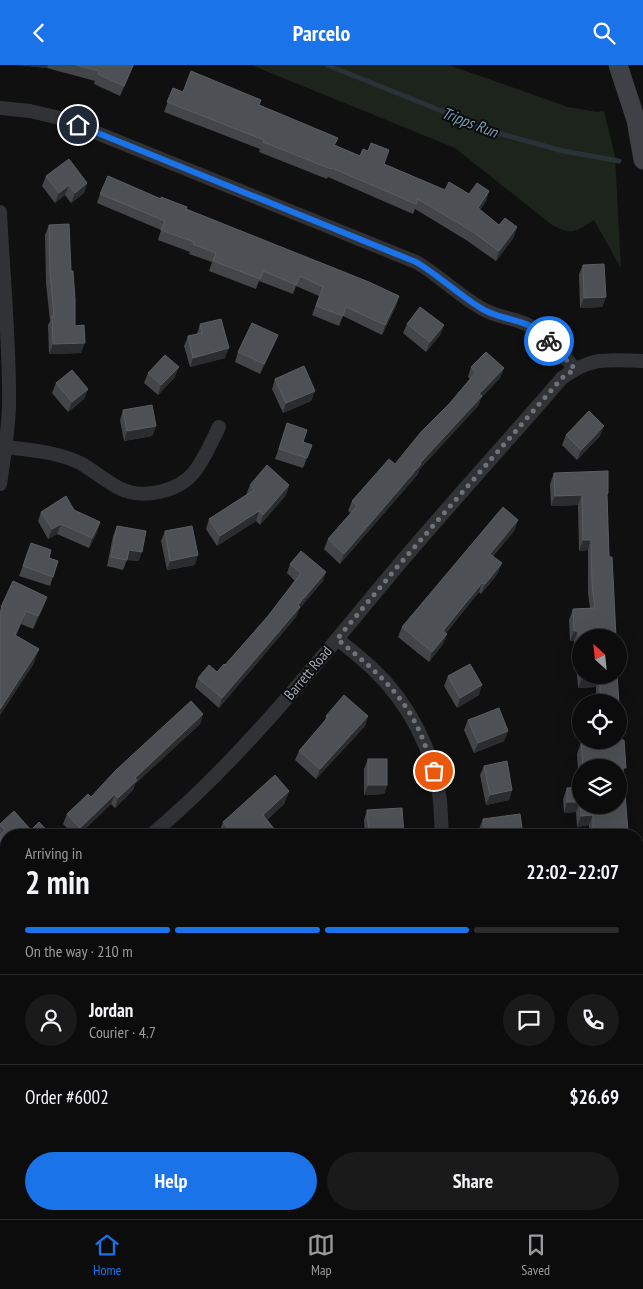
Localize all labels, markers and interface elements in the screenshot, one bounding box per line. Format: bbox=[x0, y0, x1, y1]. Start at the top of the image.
icon: back bbox=[25, 19, 53, 47]
text: Parcelo bbox=[293, 19, 350, 47]
icon: search bbox=[590, 19, 618, 47]
water label: Tripps Run bbox=[439, 102, 502, 142]
pin bbox=[57, 104, 99, 146]
icon: home bbox=[64, 111, 92, 139]
courier bbox=[524, 316, 574, 366]
icon: bike bbox=[535, 327, 563, 355]
north arrow bbox=[572, 629, 628, 684]
map controls bbox=[572, 629, 627, 814]
street label: Barrett Road bbox=[280, 642, 336, 703]
button: locate bbox=[572, 694, 627, 749]
pin bbox=[413, 750, 455, 792]
icon: bag bbox=[420, 757, 448, 785]
button: layers bbox=[572, 759, 627, 814]
text: Arriving in bbox=[25, 843, 82, 863]
text: 22:02–22:07 bbox=[526, 860, 619, 884]
text: 2 min bbox=[25, 861, 90, 903]
text: On the way · 210 m bbox=[25, 941, 133, 961]
button: person bbox=[25, 994, 77, 1046]
button: chat bbox=[503, 994, 555, 1046]
button: phone bbox=[567, 994, 619, 1046]
text: Jordan bbox=[89, 998, 133, 1022]
text: Courier · 4.7 bbox=[89, 1022, 156, 1042]
text: Order #6002 bbox=[25, 1085, 109, 1109]
text: $26.69 bbox=[570, 1085, 619, 1109]
button: Help bbox=[25, 1152, 317, 1210]
button: Share bbox=[327, 1152, 619, 1210]
tab: Home bbox=[93, 1231, 121, 1279]
tab: Map bbox=[307, 1231, 335, 1279]
tab: Saved bbox=[521, 1231, 550, 1279]

